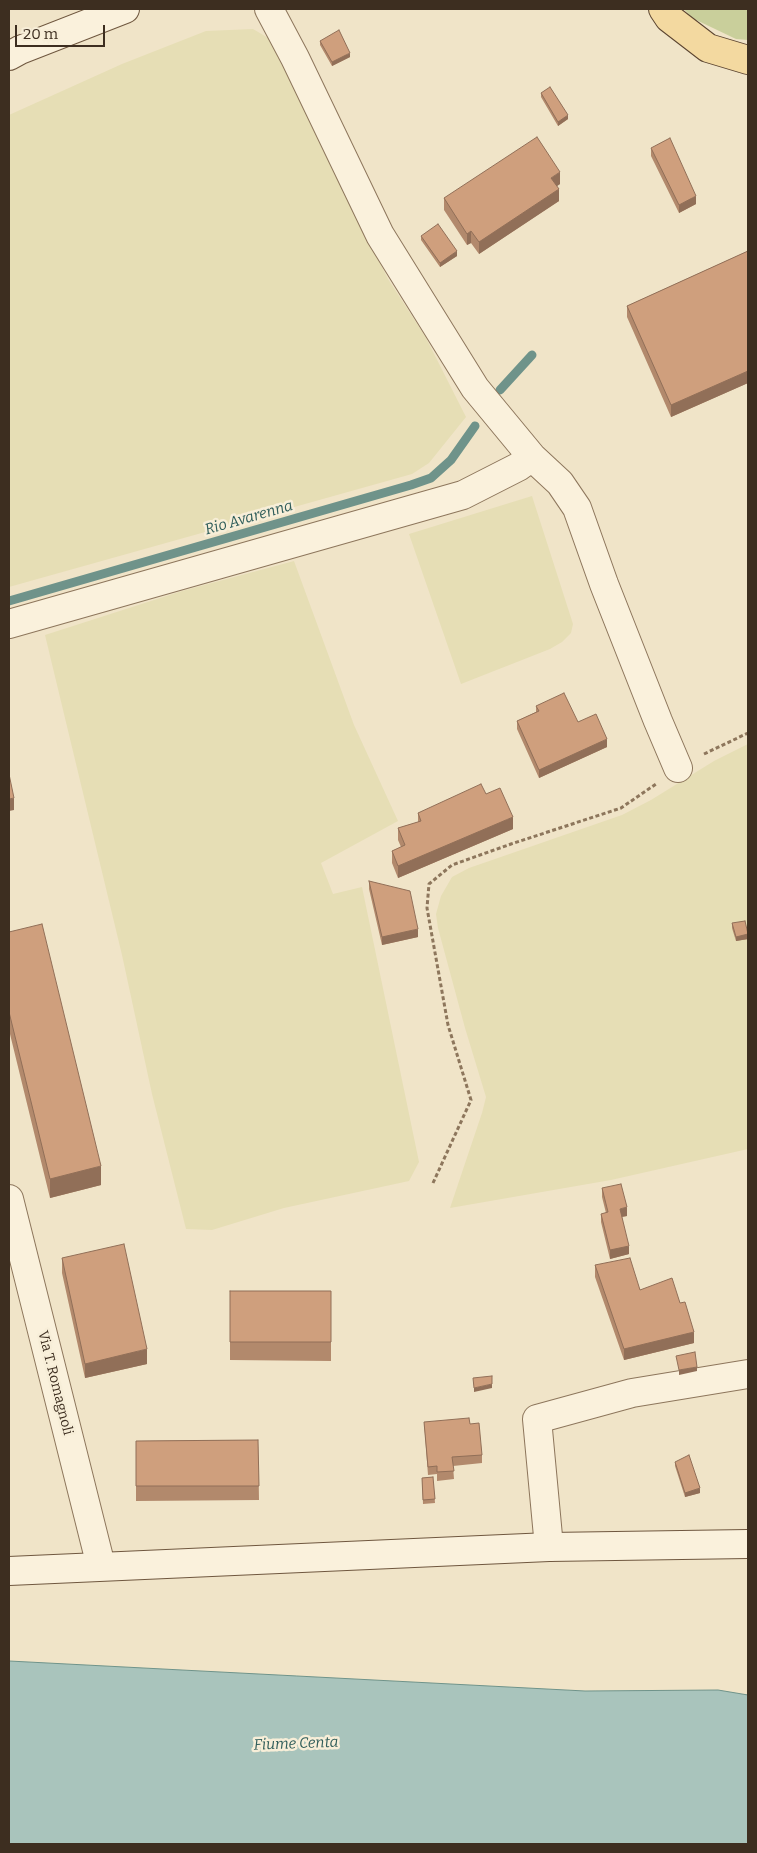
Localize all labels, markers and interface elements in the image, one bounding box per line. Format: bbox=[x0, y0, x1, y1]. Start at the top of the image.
scale bar bbox=[18, 15, 108, 47]
text: 20 m bbox=[23, 25, 58, 43]
water label: Rio Avarenna bbox=[203, 497, 295, 539]
street label: Via T. Romagnoli bbox=[34, 1329, 76, 1437]
water label: Fiume Centa bbox=[253, 1734, 339, 1754]

